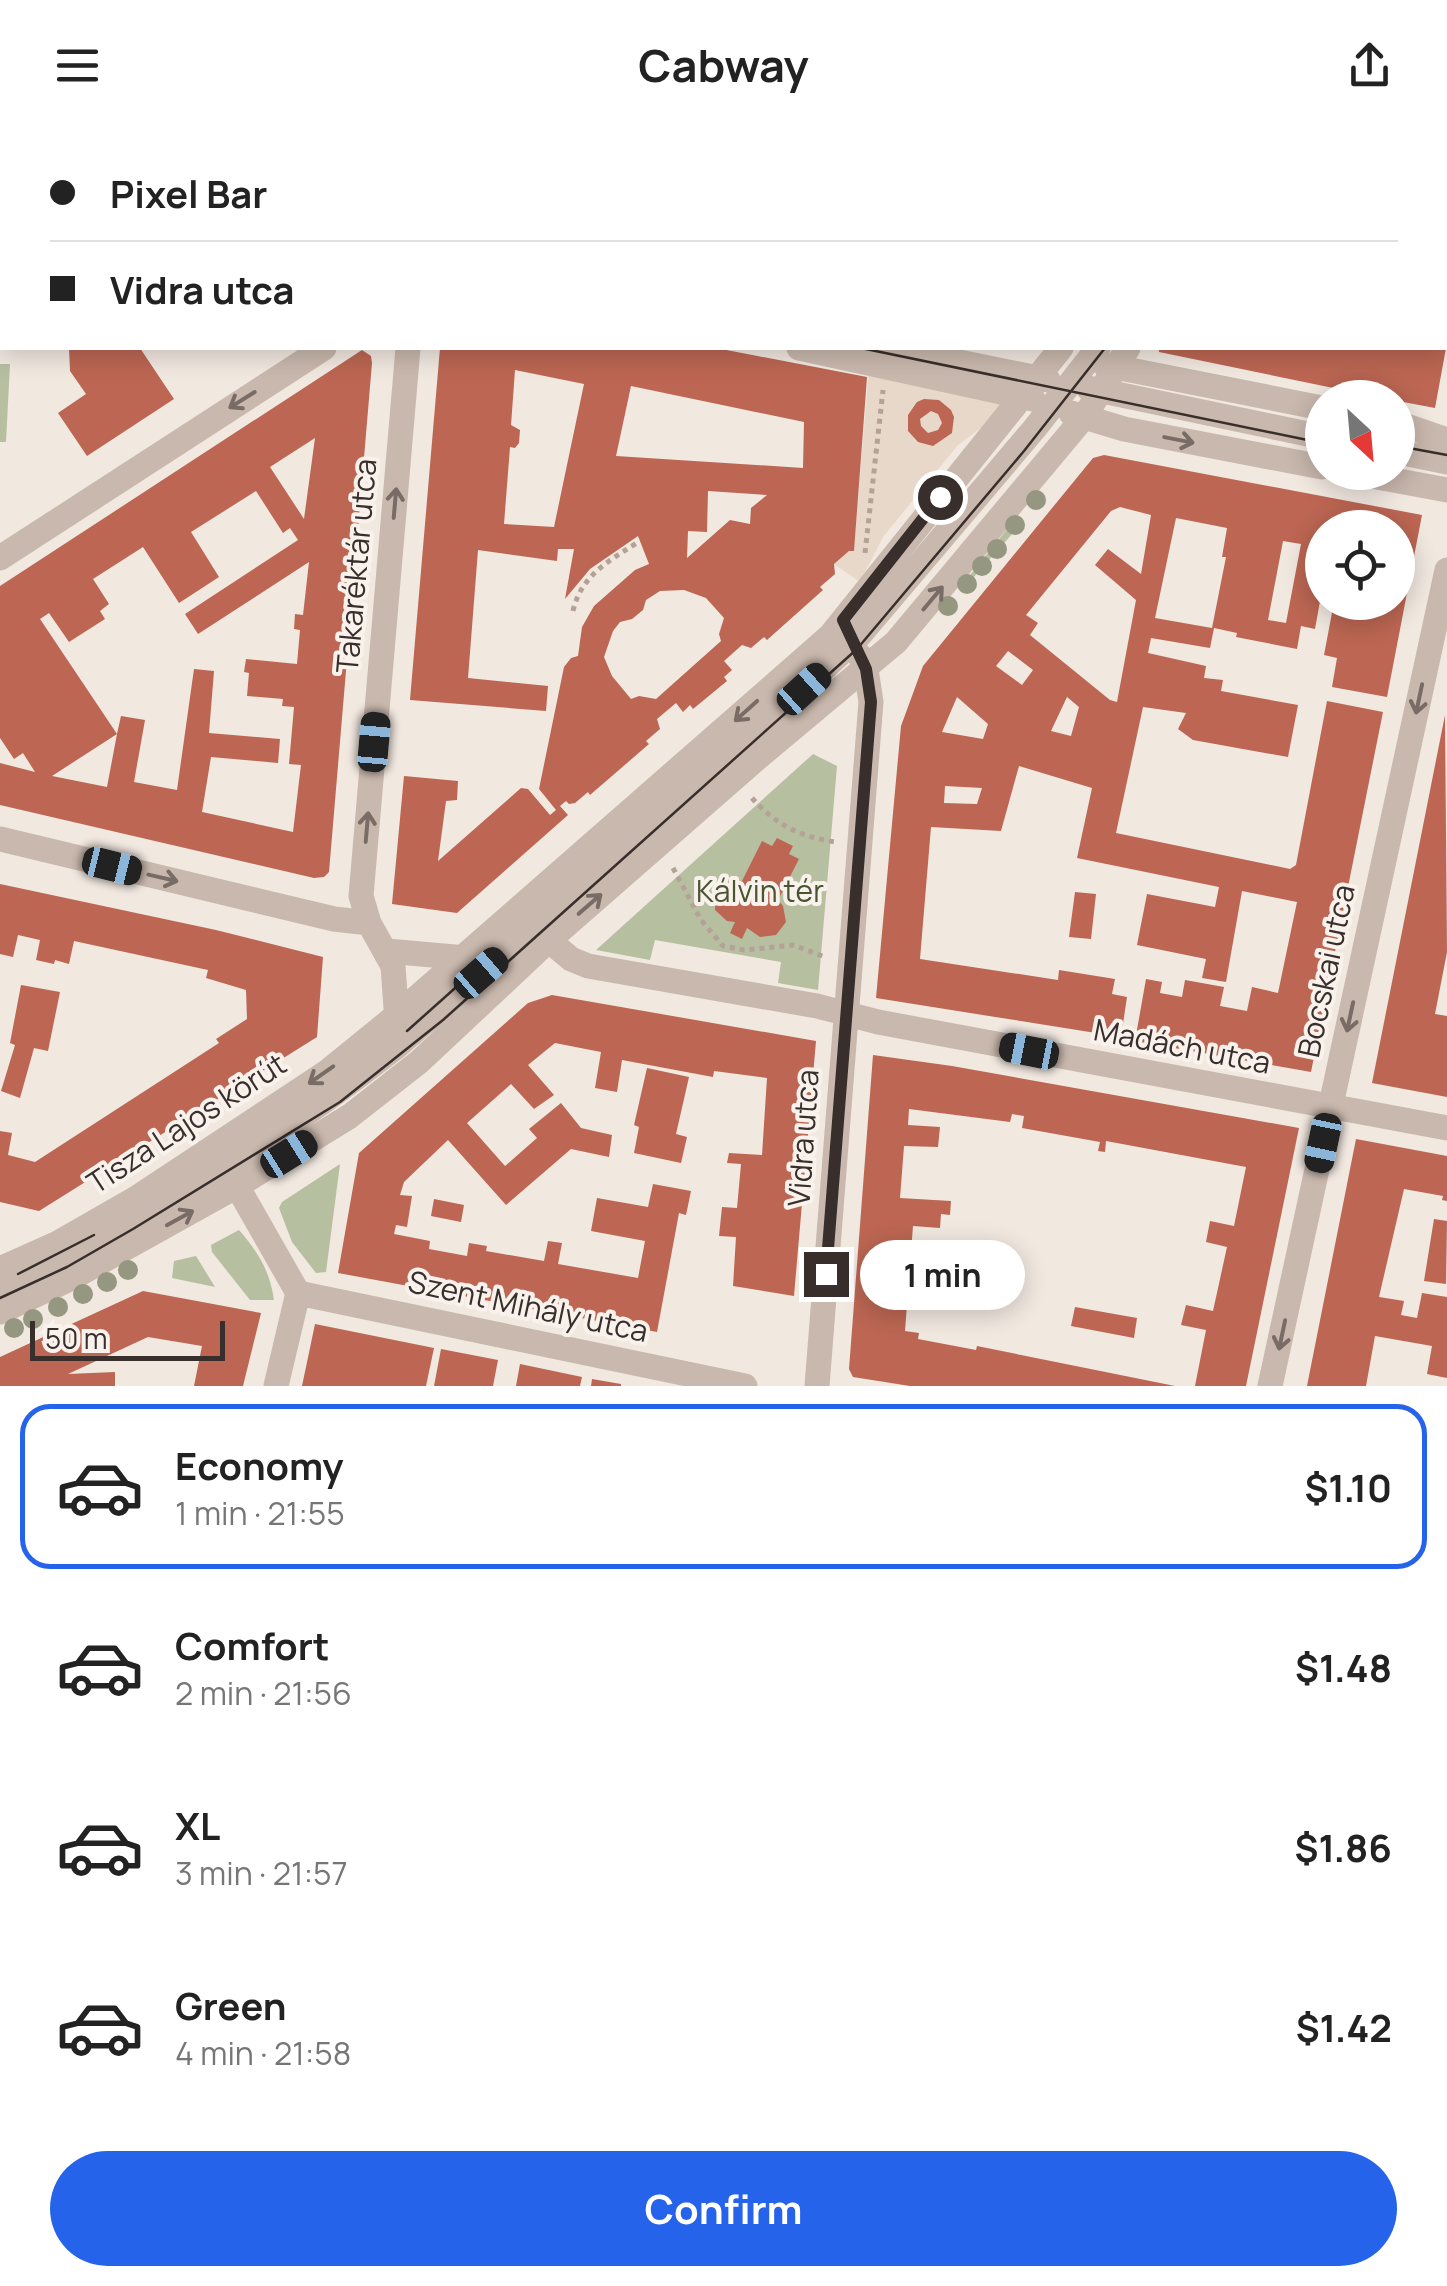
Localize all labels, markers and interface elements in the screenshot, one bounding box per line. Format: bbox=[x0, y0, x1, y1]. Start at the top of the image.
text: Cabway bbox=[638, 34, 809, 96]
icon: menu bbox=[50, 38, 105, 93]
icon: share bbox=[1342, 38, 1397, 93]
text: Pixel Bar bbox=[110, 167, 267, 219]
text: Vidra utca bbox=[110, 263, 294, 315]
north arrow bbox=[1305, 380, 1415, 490]
map controls bbox=[1305, 380, 1415, 620]
one-way arrow bbox=[228, 389, 257, 410]
one-way arrow bbox=[1162, 431, 1194, 450]
street label: Takaréktár utca bbox=[326, 457, 385, 675]
route start bbox=[918, 475, 963, 520]
one-way arrow bbox=[385, 488, 404, 520]
button: locate bbox=[1305, 510, 1415, 620]
one-way arrow bbox=[922, 586, 944, 612]
car bbox=[772, 658, 836, 720]
one-way arrow bbox=[1409, 682, 1427, 714]
one-way arrow bbox=[734, 699, 759, 722]
car bbox=[356, 711, 392, 773]
one-way arrow bbox=[357, 812, 376, 844]
car bbox=[79, 844, 145, 888]
one-way arrow bbox=[146, 870, 178, 888]
park label: Kálvin tér bbox=[696, 870, 824, 911]
street label: Bocskai utca bbox=[1287, 881, 1364, 1061]
one-way arrow bbox=[576, 894, 602, 916]
car bbox=[449, 942, 513, 1004]
one-way arrow bbox=[1340, 1000, 1359, 1032]
street label: Madách utca bbox=[1090, 1008, 1274, 1083]
car bbox=[997, 1031, 1061, 1071]
street label: Tisza Lajos körút bbox=[79, 1043, 294, 1203]
one-way arrow bbox=[307, 1065, 335, 1086]
street label: Vidra utca bbox=[777, 1068, 828, 1208]
car bbox=[1302, 1111, 1344, 1175]
car bbox=[256, 1125, 322, 1183]
one-way arrow bbox=[164, 1208, 194, 1228]
callout: 1 min bbox=[861, 1239, 1026, 1309]
route end bbox=[804, 1252, 849, 1297]
text: 1 min bbox=[903, 1253, 982, 1297]
street label: Szent Mihály utca bbox=[405, 1260, 652, 1351]
scale bar bbox=[30, 1316, 225, 1360]
one-way arrow bbox=[1271, 1318, 1290, 1350]
text: 50 m bbox=[45, 1319, 108, 1357]
text: Economy bbox=[175, 1439, 344, 1491]
icon: car bbox=[55, 1442, 145, 1532]
text: $1.10 bbox=[1304, 1461, 1392, 1513]
text: 1 min · 21:55 bbox=[175, 1491, 345, 1535]
text: Comfort bbox=[175, 1619, 329, 1671]
icon: car bbox=[55, 1622, 145, 1712]
text: $1.48 bbox=[1295, 1641, 1392, 1693]
text: 2 min · 21:56 bbox=[175, 1671, 352, 1715]
text: XL bbox=[175, 1799, 220, 1851]
icon: car bbox=[55, 1802, 145, 1892]
text: $1.86 bbox=[1295, 1821, 1392, 1873]
text: 3 min · 21:57 bbox=[175, 1851, 348, 1895]
text: Green bbox=[175, 1979, 287, 2031]
icon: car bbox=[55, 1982, 145, 2072]
text: $1.42 bbox=[1296, 2001, 1392, 2053]
text: 4 min · 21:58 bbox=[175, 2031, 351, 2075]
button: Confirm bbox=[50, 2151, 1397, 2266]

